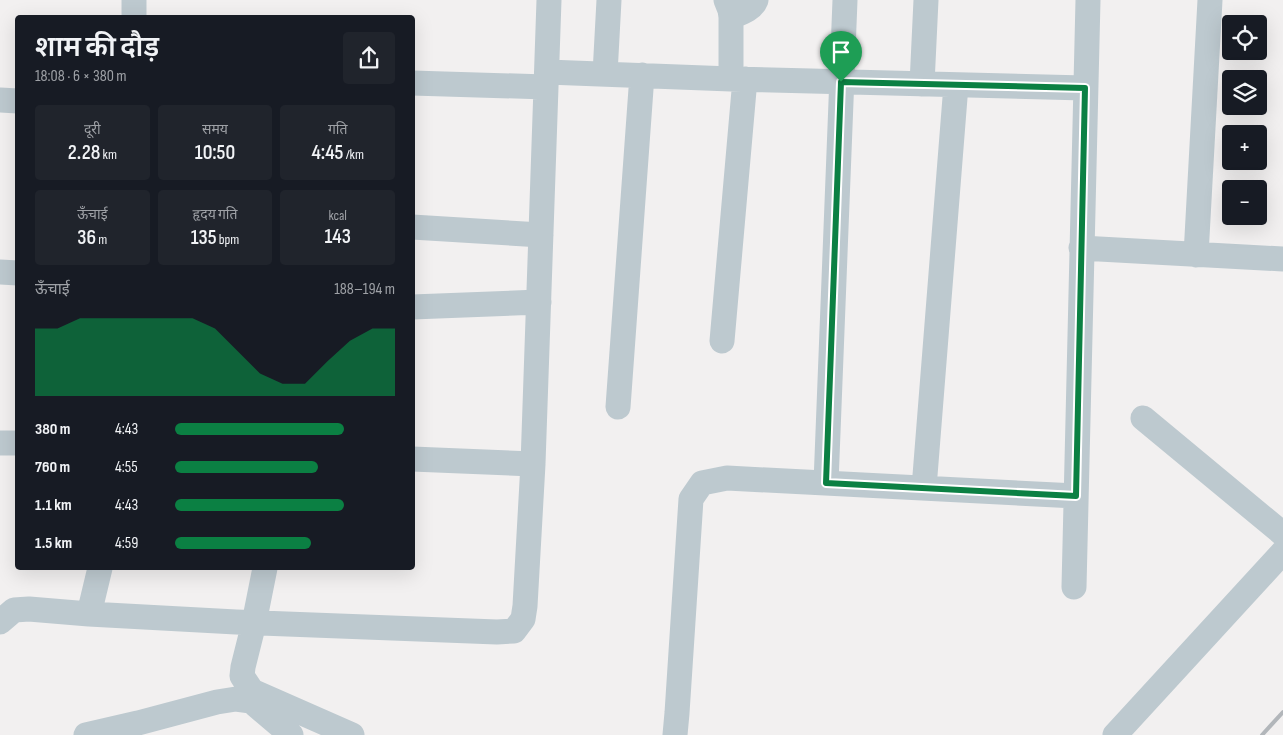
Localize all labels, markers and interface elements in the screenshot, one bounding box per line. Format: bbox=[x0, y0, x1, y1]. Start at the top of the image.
map controls bbox=[1222, 15, 1267, 225]
button: locate bbox=[1222, 15, 1267, 60]
text: शाम की दौड़ bbox=[35, 31, 159, 64]
pin bbox=[820, 31, 862, 82]
button: share bbox=[343, 32, 395, 84]
icon: arrive bbox=[827, 38, 855, 66]
text: 18:08 · 6 × 380 m bbox=[35, 67, 127, 86]
button: layers bbox=[1222, 70, 1267, 115]
text: दूरी bbox=[84, 121, 101, 138]
text: समय bbox=[202, 121, 228, 138]
text: गति bbox=[328, 121, 347, 138]
button: + bbox=[1222, 125, 1267, 170]
text: 2.28 bbox=[68, 140, 100, 165]
text: 10:50 bbox=[195, 140, 235, 165]
text: 4:45 bbox=[311, 140, 343, 165]
text: km bbox=[100, 146, 117, 163]
text: /km bbox=[343, 146, 364, 163]
button: − bbox=[1222, 180, 1267, 225]
text: ऊँचाई bbox=[77, 206, 108, 223]
text: हृदय गति bbox=[193, 206, 237, 223]
text: kcal bbox=[328, 207, 347, 224]
text: 143 bbox=[324, 224, 351, 249]
text: 36 bbox=[77, 225, 96, 250]
text: 135 bbox=[191, 225, 217, 250]
text: m bbox=[96, 231, 107, 248]
text: bpm bbox=[217, 231, 239, 248]
text: ऊँचाई bbox=[35, 280, 70, 299]
text: 188–194 m bbox=[334, 280, 395, 299]
text: 380 m bbox=[35, 420, 70, 439]
text: 4:43 bbox=[115, 420, 138, 439]
text: 760 m bbox=[35, 458, 70, 477]
text: 4:55 bbox=[115, 458, 138, 477]
text: 1.1 km bbox=[35, 496, 72, 515]
text: 4:43 bbox=[115, 496, 138, 515]
text: 1.5 km bbox=[35, 534, 72, 553]
text: 4:59 bbox=[115, 534, 138, 553]

